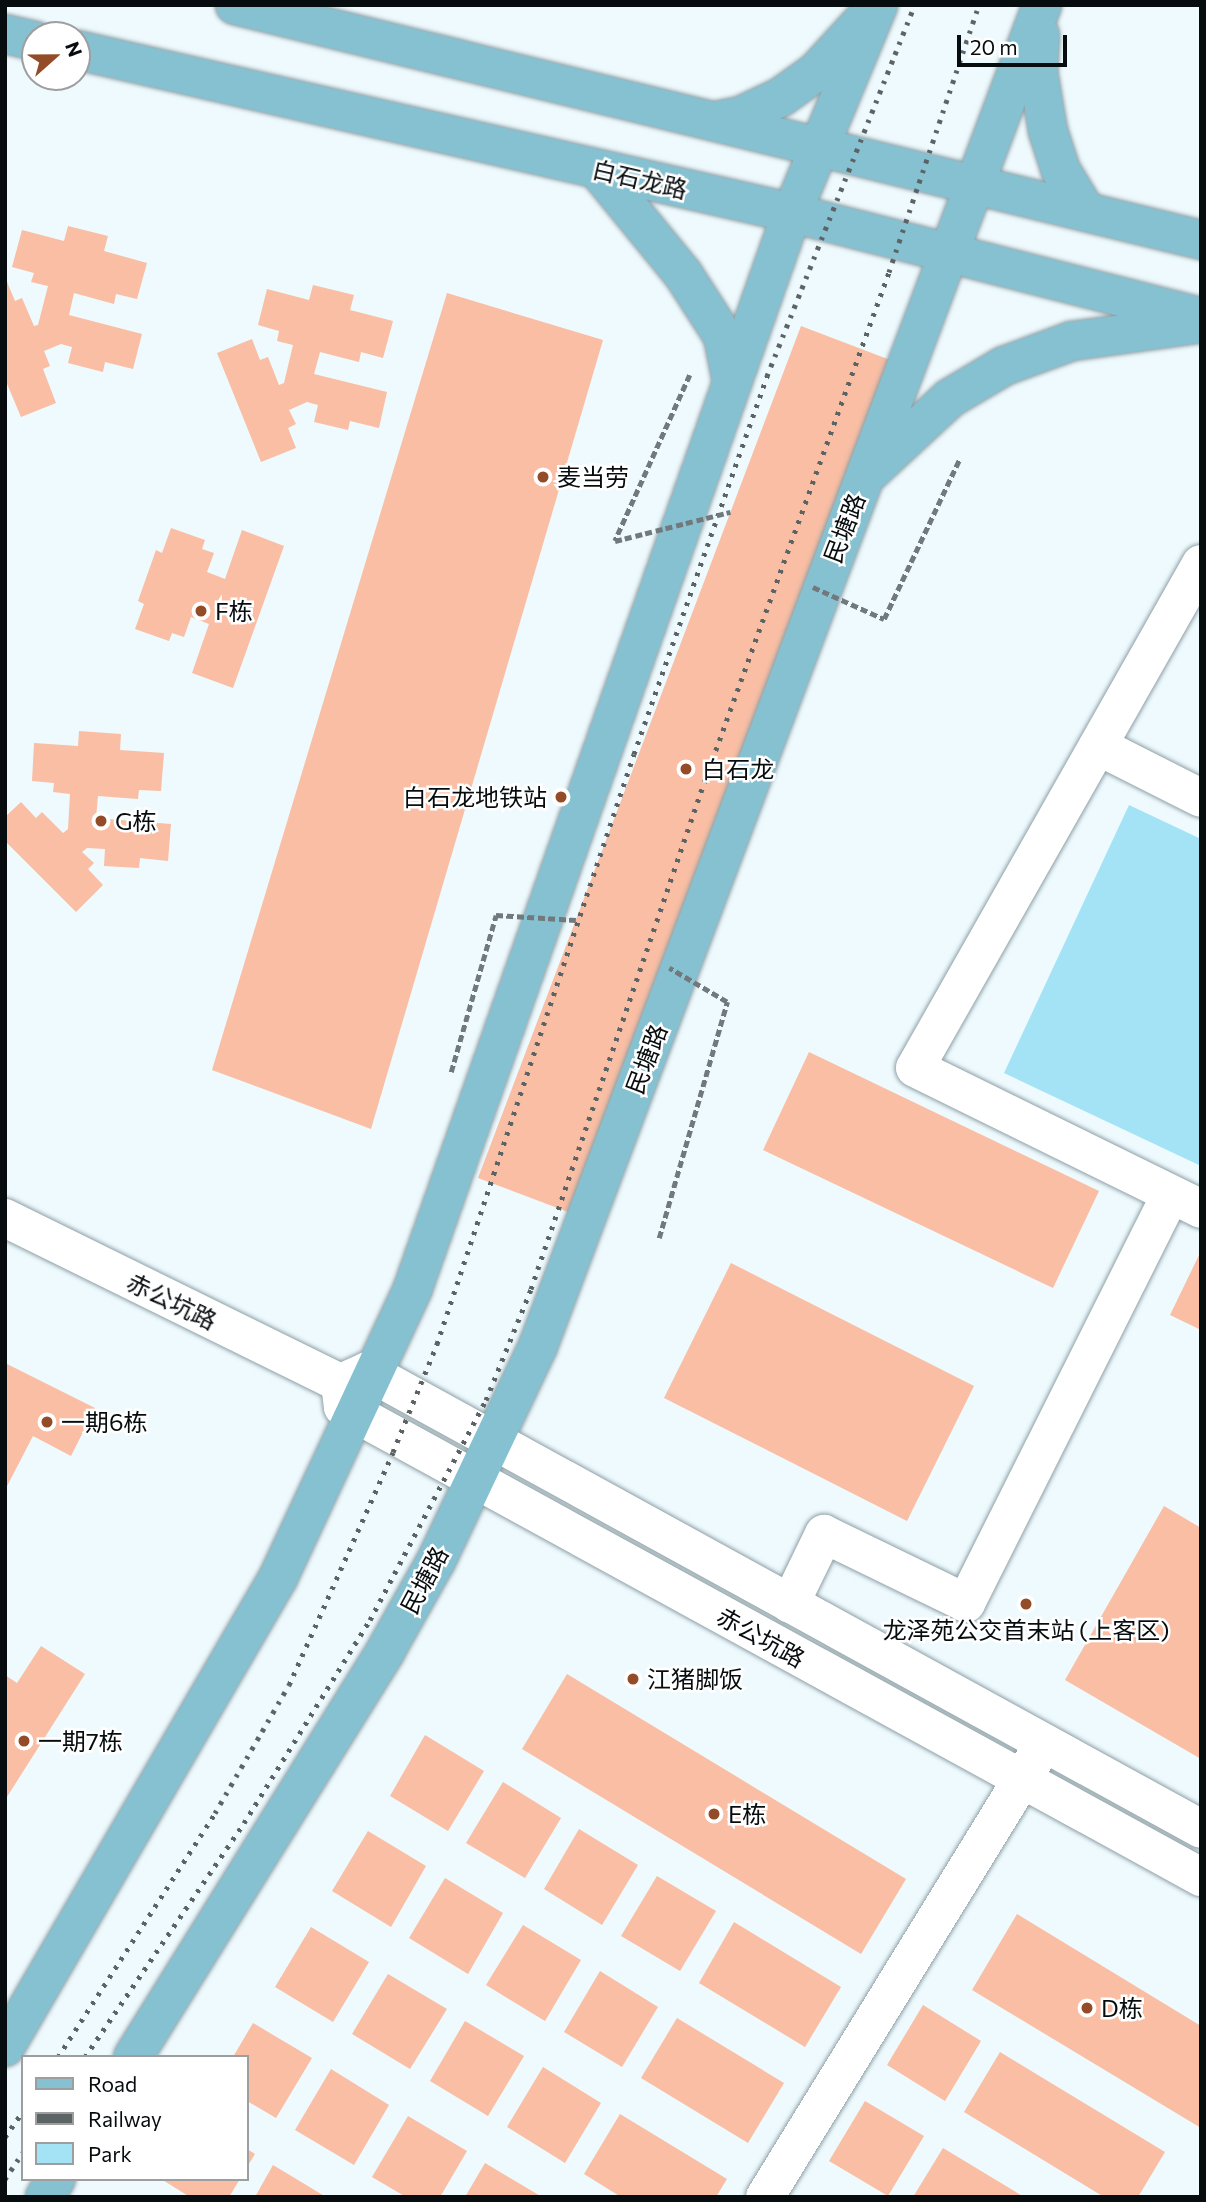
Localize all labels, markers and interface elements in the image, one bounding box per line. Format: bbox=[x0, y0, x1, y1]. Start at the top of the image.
north arrow bbox=[21, 21, 91, 91]
scale bar bbox=[961, 21, 1071, 65]
text: 20 m bbox=[970, 34, 1018, 59]
text: N bbox=[61, 38, 87, 60]
street label: 白石龙路 bbox=[590, 154, 690, 204]
place label: 麦当劳 bbox=[557, 463, 629, 491]
marker: 麦当劳 bbox=[535, 469, 551, 485]
street label: 民塘路 bbox=[818, 489, 870, 567]
place label: F栋 bbox=[215, 597, 253, 625]
marker: F栋 bbox=[193, 603, 209, 619]
place label: 白石龙 bbox=[702, 755, 774, 783]
marker: 白石龙 bbox=[676, 759, 696, 779]
place label: 白石龙地铁站 bbox=[403, 783, 547, 811]
marker: 白石龙地铁站 bbox=[553, 789, 569, 805]
place label: G栋 bbox=[115, 807, 157, 835]
marker: G栋 bbox=[93, 813, 109, 829]
street label: 民塘路 bbox=[620, 1020, 672, 1098]
street label: 赤公坑路 bbox=[123, 1267, 221, 1335]
place label: 一期6栋 bbox=[61, 1408, 148, 1436]
marker: 一期6栋 bbox=[39, 1414, 55, 1430]
street label: 民塘路 bbox=[394, 1541, 454, 1619]
marker: 龙泽苑公交首末站 (上客区) bbox=[1018, 1596, 1034, 1612]
street label: 赤公坑路 bbox=[712, 1601, 810, 1673]
place label: 龙泽苑公交首末站 (上客区) bbox=[882, 1616, 1170, 1644]
place label: 江猪脚饭 bbox=[647, 1665, 743, 1693]
marker: 江猪脚饭 bbox=[625, 1671, 641, 1687]
place label: 一期7栋 bbox=[38, 1727, 123, 1755]
marker: 一期7栋 bbox=[16, 1733, 32, 1749]
place label: E栋 bbox=[728, 1800, 766, 1828]
marker: E栋 bbox=[706, 1806, 722, 1822]
place label: D栋 bbox=[1101, 1994, 1143, 2022]
marker: D栋 bbox=[1079, 2000, 1095, 2016]
legend bbox=[21, 2055, 248, 2181]
text: Road bbox=[88, 2071, 137, 2096]
text: Railway bbox=[88, 2106, 162, 2131]
text: Park bbox=[88, 2141, 132, 2166]

